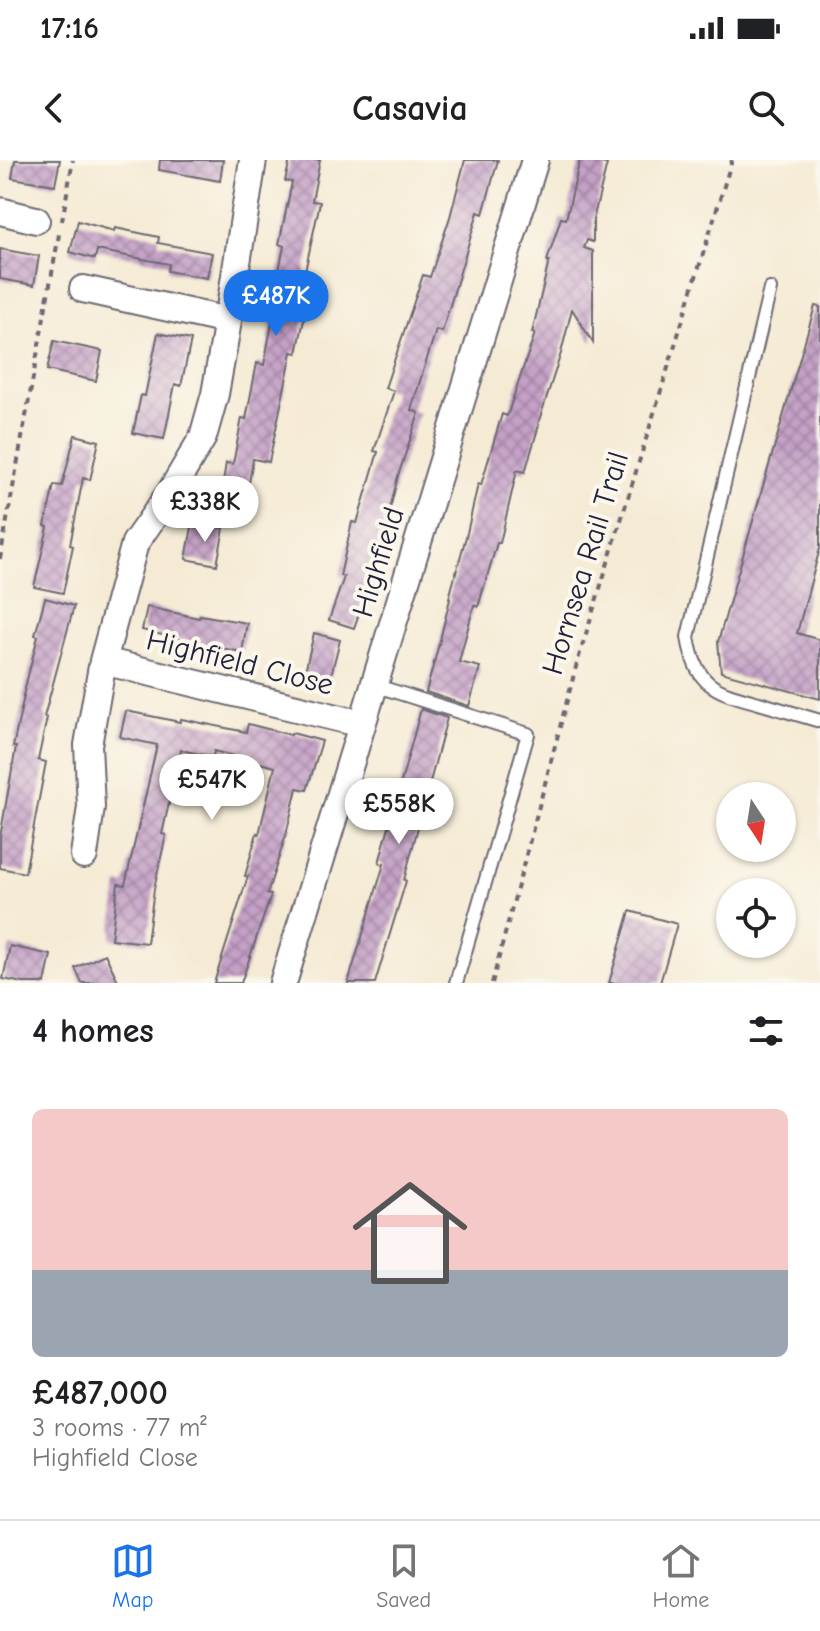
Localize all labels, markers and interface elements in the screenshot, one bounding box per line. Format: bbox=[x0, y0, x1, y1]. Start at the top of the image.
text: 17:16 bbox=[40, 11, 99, 46]
icon: back bbox=[32, 86, 76, 130]
icon: search bbox=[744, 86, 788, 130]
text: Casavia bbox=[352, 88, 468, 129]
pin: £487K bbox=[220, 270, 332, 338]
text: £487K bbox=[242, 281, 310, 311]
street label: Hornsea Rail Trail bbox=[535, 447, 636, 679]
pin: £338K bbox=[149, 476, 261, 544]
text: £338K bbox=[170, 487, 240, 517]
street label: Highfield bbox=[345, 503, 412, 621]
street label: Highfield Close bbox=[143, 622, 337, 703]
pin: £547K bbox=[156, 754, 268, 822]
text: £547K bbox=[177, 765, 247, 795]
pin: £558K bbox=[343, 778, 455, 846]
north arrow bbox=[716, 782, 796, 862]
map controls bbox=[716, 782, 796, 958]
text: £558K bbox=[363, 789, 435, 819]
button: locate bbox=[716, 878, 796, 958]
icon: filters bbox=[744, 1009, 788, 1053]
text: 4 homes bbox=[32, 1011, 154, 1051]
icon: home bbox=[338, 1161, 482, 1305]
text: £487,000 bbox=[32, 1373, 168, 1413]
text: 3 rooms · 77 m² bbox=[32, 1413, 207, 1443]
text: Highfield Close bbox=[32, 1443, 198, 1473]
tab: Map bbox=[111, 1539, 155, 1613]
tab: Saved bbox=[376, 1539, 431, 1613]
tab: Home bbox=[652, 1539, 709, 1613]

